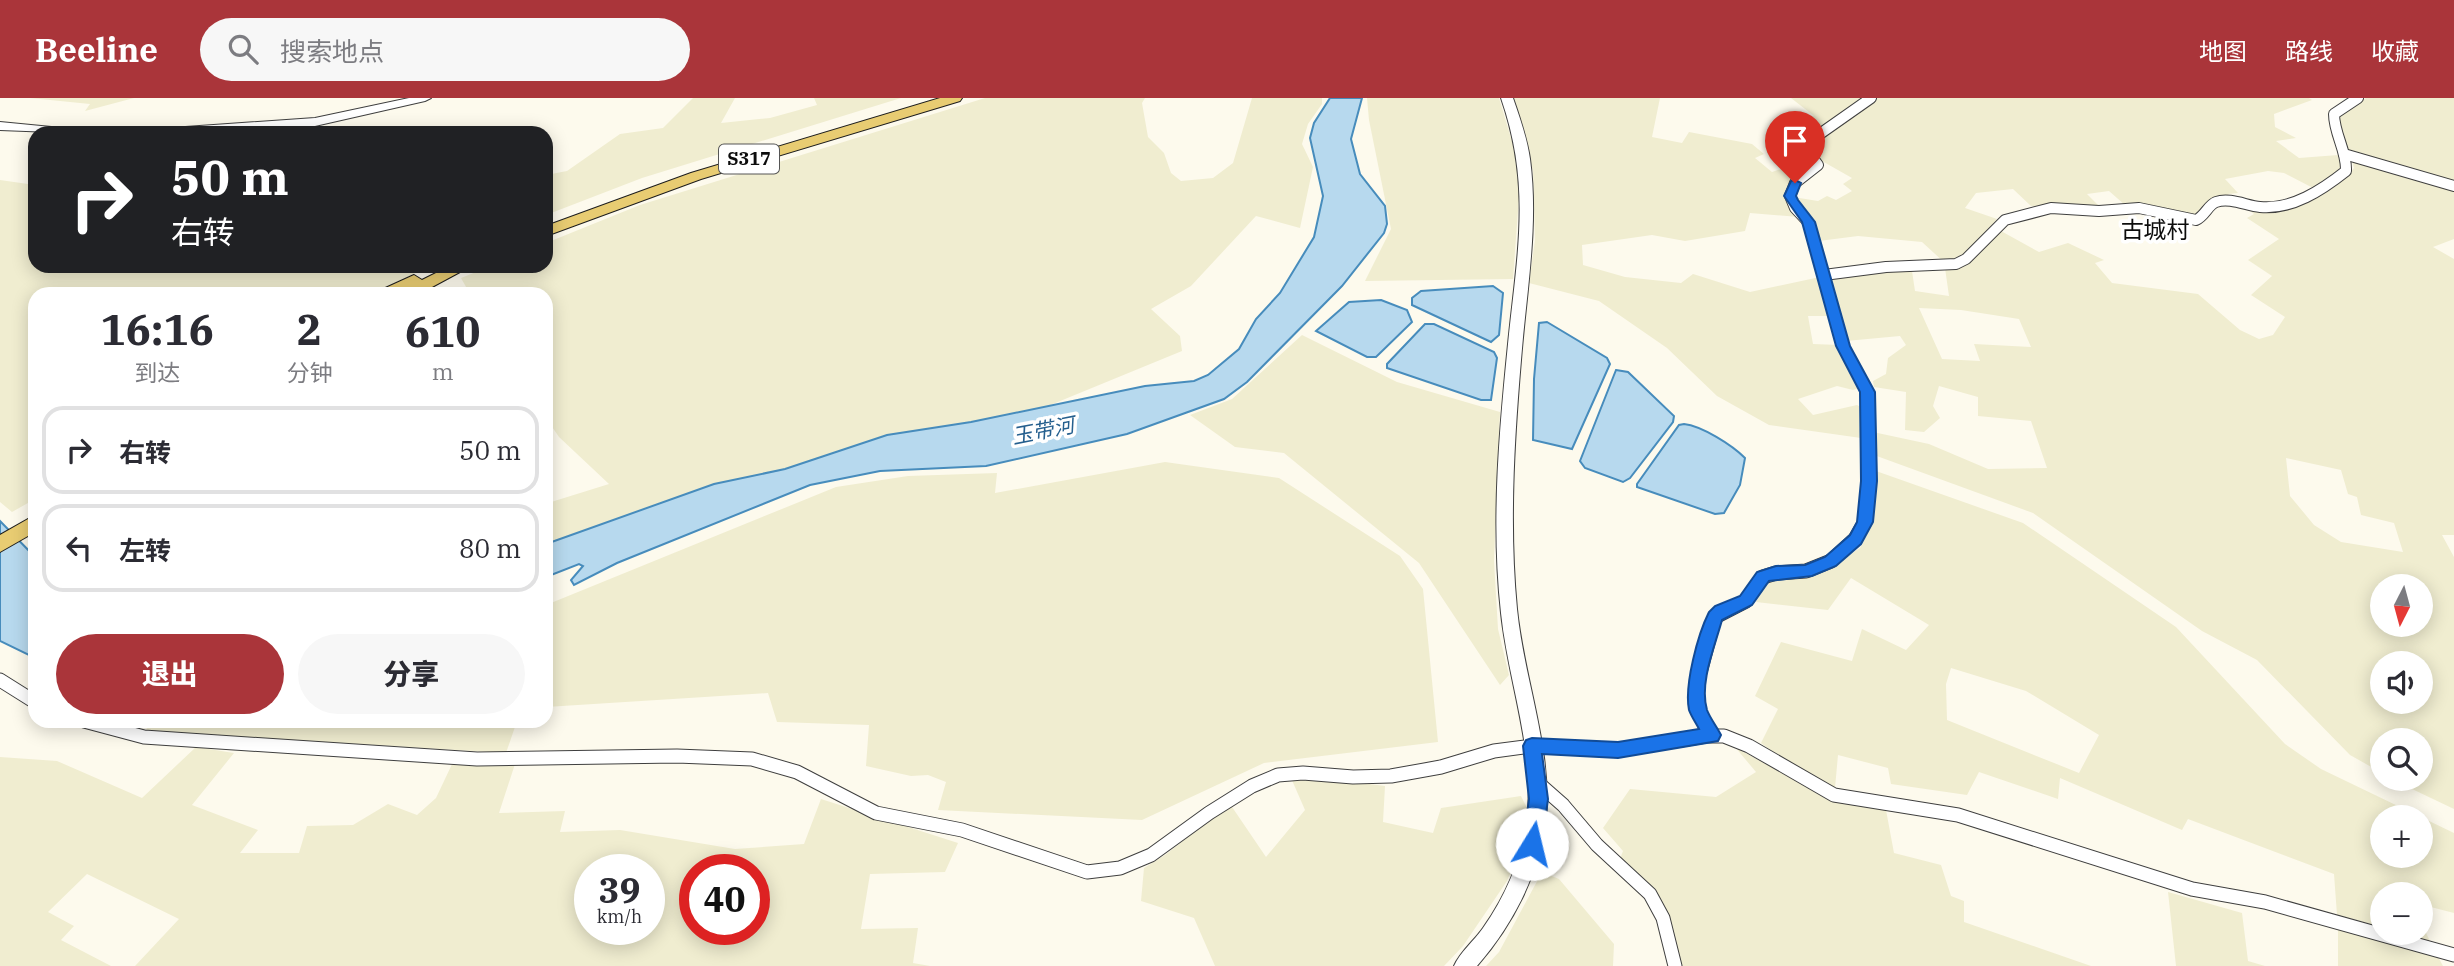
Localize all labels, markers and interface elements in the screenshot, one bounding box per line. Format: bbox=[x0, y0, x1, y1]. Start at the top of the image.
search box bbox=[200, 18, 690, 81]
text: Beeline bbox=[35, 28, 158, 71]
icon: search bbox=[224, 30, 262, 68]
text: 搜索地点 bbox=[280, 34, 384, 68]
text: 地图 bbox=[2199, 35, 2247, 67]
text: 路线 bbox=[2285, 35, 2333, 67]
text: 收藏 bbox=[2371, 35, 2419, 67]
pin bbox=[1765, 111, 1825, 183]
icon: arrive bbox=[1776, 122, 1814, 160]
road number: S317 bbox=[719, 144, 779, 174]
text: 50 m bbox=[171, 145, 289, 208]
icon: right bbox=[56, 154, 147, 245]
text: 右转 bbox=[171, 211, 235, 253]
district label: 古城村 bbox=[2121, 214, 2190, 244]
text: 16:16 bbox=[100, 302, 214, 357]
text: 2 bbox=[297, 302, 322, 357]
text: 610 bbox=[405, 304, 481, 359]
text: m bbox=[432, 356, 454, 386]
text: 到达 bbox=[134, 357, 180, 387]
text: 分钟 bbox=[286, 357, 332, 387]
water label: 玉带河 bbox=[1009, 410, 1080, 450]
icon: right bbox=[60, 431, 98, 469]
text: 50 m bbox=[459, 433, 521, 467]
text: 右转 bbox=[119, 435, 171, 469]
icon: left bbox=[60, 529, 98, 567]
text: 80 m bbox=[459, 531, 521, 565]
text: 左转 bbox=[119, 533, 171, 567]
north arrow bbox=[2370, 574, 2432, 637]
map controls bbox=[2370, 574, 2433, 945]
button: 退出 bbox=[56, 634, 284, 714]
button: 分享 bbox=[298, 634, 525, 714]
button: sound bbox=[2370, 651, 2433, 714]
button: search bbox=[2370, 728, 2433, 791]
button: + bbox=[2370, 805, 2433, 868]
position arrow bbox=[1495, 807, 1569, 881]
speed limit sign: 40 bbox=[679, 854, 770, 945]
text: 39 bbox=[598, 867, 641, 913]
button: − bbox=[2370, 882, 2433, 945]
text: km/h bbox=[597, 905, 642, 928]

